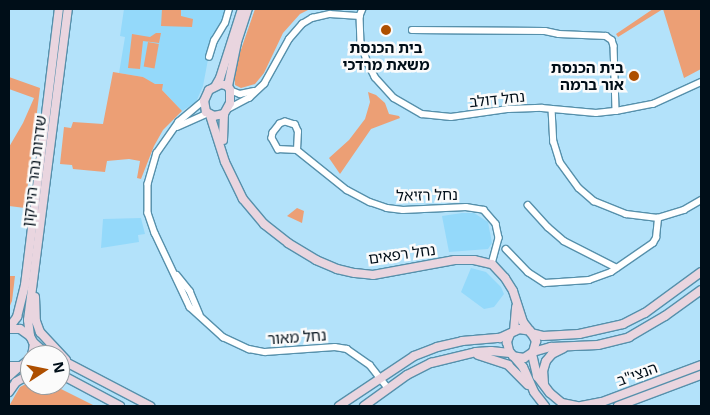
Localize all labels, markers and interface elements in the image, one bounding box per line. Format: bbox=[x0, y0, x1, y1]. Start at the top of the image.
marker: בית הכנסת משאת מרדכי bbox=[380, 24, 392, 36]
place label: בית הכנסת משאת מרדכי bbox=[343, 38, 429, 73]
place label: בית הכנסת אור ברמה bbox=[551, 58, 624, 93]
marker: בית הכנסת אור ברמה bbox=[628, 70, 640, 82]
street label: נחל דולב bbox=[468, 87, 526, 111]
street label: שדרות נהר הירקון bbox=[18, 114, 50, 228]
street label: נחל רזיאל bbox=[396, 185, 458, 205]
street label: נחל רפאים bbox=[367, 240, 437, 268]
street label: נחל מאור bbox=[267, 326, 327, 348]
north arrow bbox=[20, 345, 70, 395]
street label: הנצי"ב bbox=[614, 358, 660, 390]
text: N bbox=[49, 360, 70, 375]

